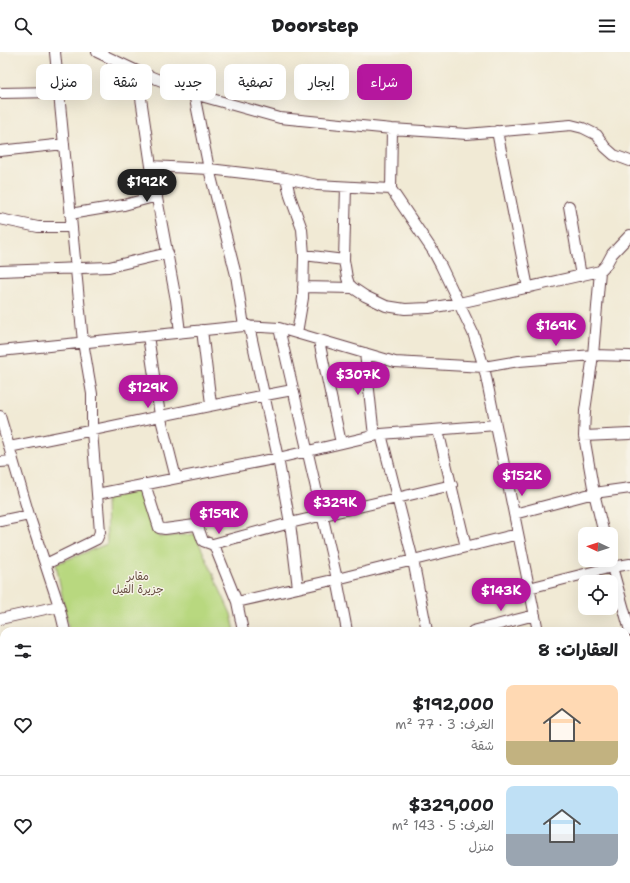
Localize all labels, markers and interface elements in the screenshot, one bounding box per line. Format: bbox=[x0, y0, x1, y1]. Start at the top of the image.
text: Doorstep bbox=[271, 14, 359, 38]
icon: search bbox=[12, 15, 34, 37]
icon: menu bbox=[596, 15, 618, 37]
chip: منزل bbox=[36, 64, 92, 100]
chip: شقة bbox=[100, 64, 152, 100]
chip: جديد bbox=[160, 64, 216, 100]
chip: تصفية bbox=[224, 64, 286, 100]
chip: إيجار bbox=[294, 64, 349, 100]
chip: شراء bbox=[357, 64, 412, 100]
pin: $192K bbox=[119, 169, 175, 203]
text: $192K bbox=[126, 173, 168, 190]
pin: $169K bbox=[528, 313, 584, 347]
text: $169K bbox=[536, 317, 576, 334]
pin: $307K bbox=[330, 362, 386, 396]
text: $307K bbox=[336, 366, 380, 383]
pin: $129K bbox=[120, 375, 176, 409]
text: $129K bbox=[128, 379, 168, 396]
pin: $152K bbox=[494, 463, 550, 497]
text: $152K bbox=[502, 467, 542, 484]
pin: $329K bbox=[307, 490, 363, 524]
text: $329K bbox=[313, 494, 357, 511]
pin: $159K bbox=[191, 501, 247, 535]
text: $159K bbox=[199, 505, 239, 522]
north arrow bbox=[578, 527, 618, 567]
map controls bbox=[578, 527, 618, 615]
park label: مقابر جزيرة الفيل bbox=[112, 569, 164, 597]
button: locate bbox=[578, 575, 618, 615]
pin: $143K bbox=[473, 578, 529, 612]
text: $143K bbox=[481, 582, 521, 599]
text: العقارات: 8 bbox=[538, 639, 618, 661]
icon: filters bbox=[12, 640, 34, 662]
text: $192,000 bbox=[412, 693, 494, 715]
icon: home bbox=[538, 701, 586, 749]
icon: heart bbox=[12, 714, 34, 736]
text: الغرف: 3 · 77 m² bbox=[395, 716, 494, 733]
text: شقة bbox=[471, 737, 494, 754]
text: $329,000 bbox=[409, 794, 494, 816]
icon: home bbox=[538, 802, 586, 850]
icon: heart bbox=[12, 815, 34, 837]
text: الغرف: 5 · 143 m² bbox=[392, 817, 494, 834]
text: منزل bbox=[468, 838, 494, 855]

